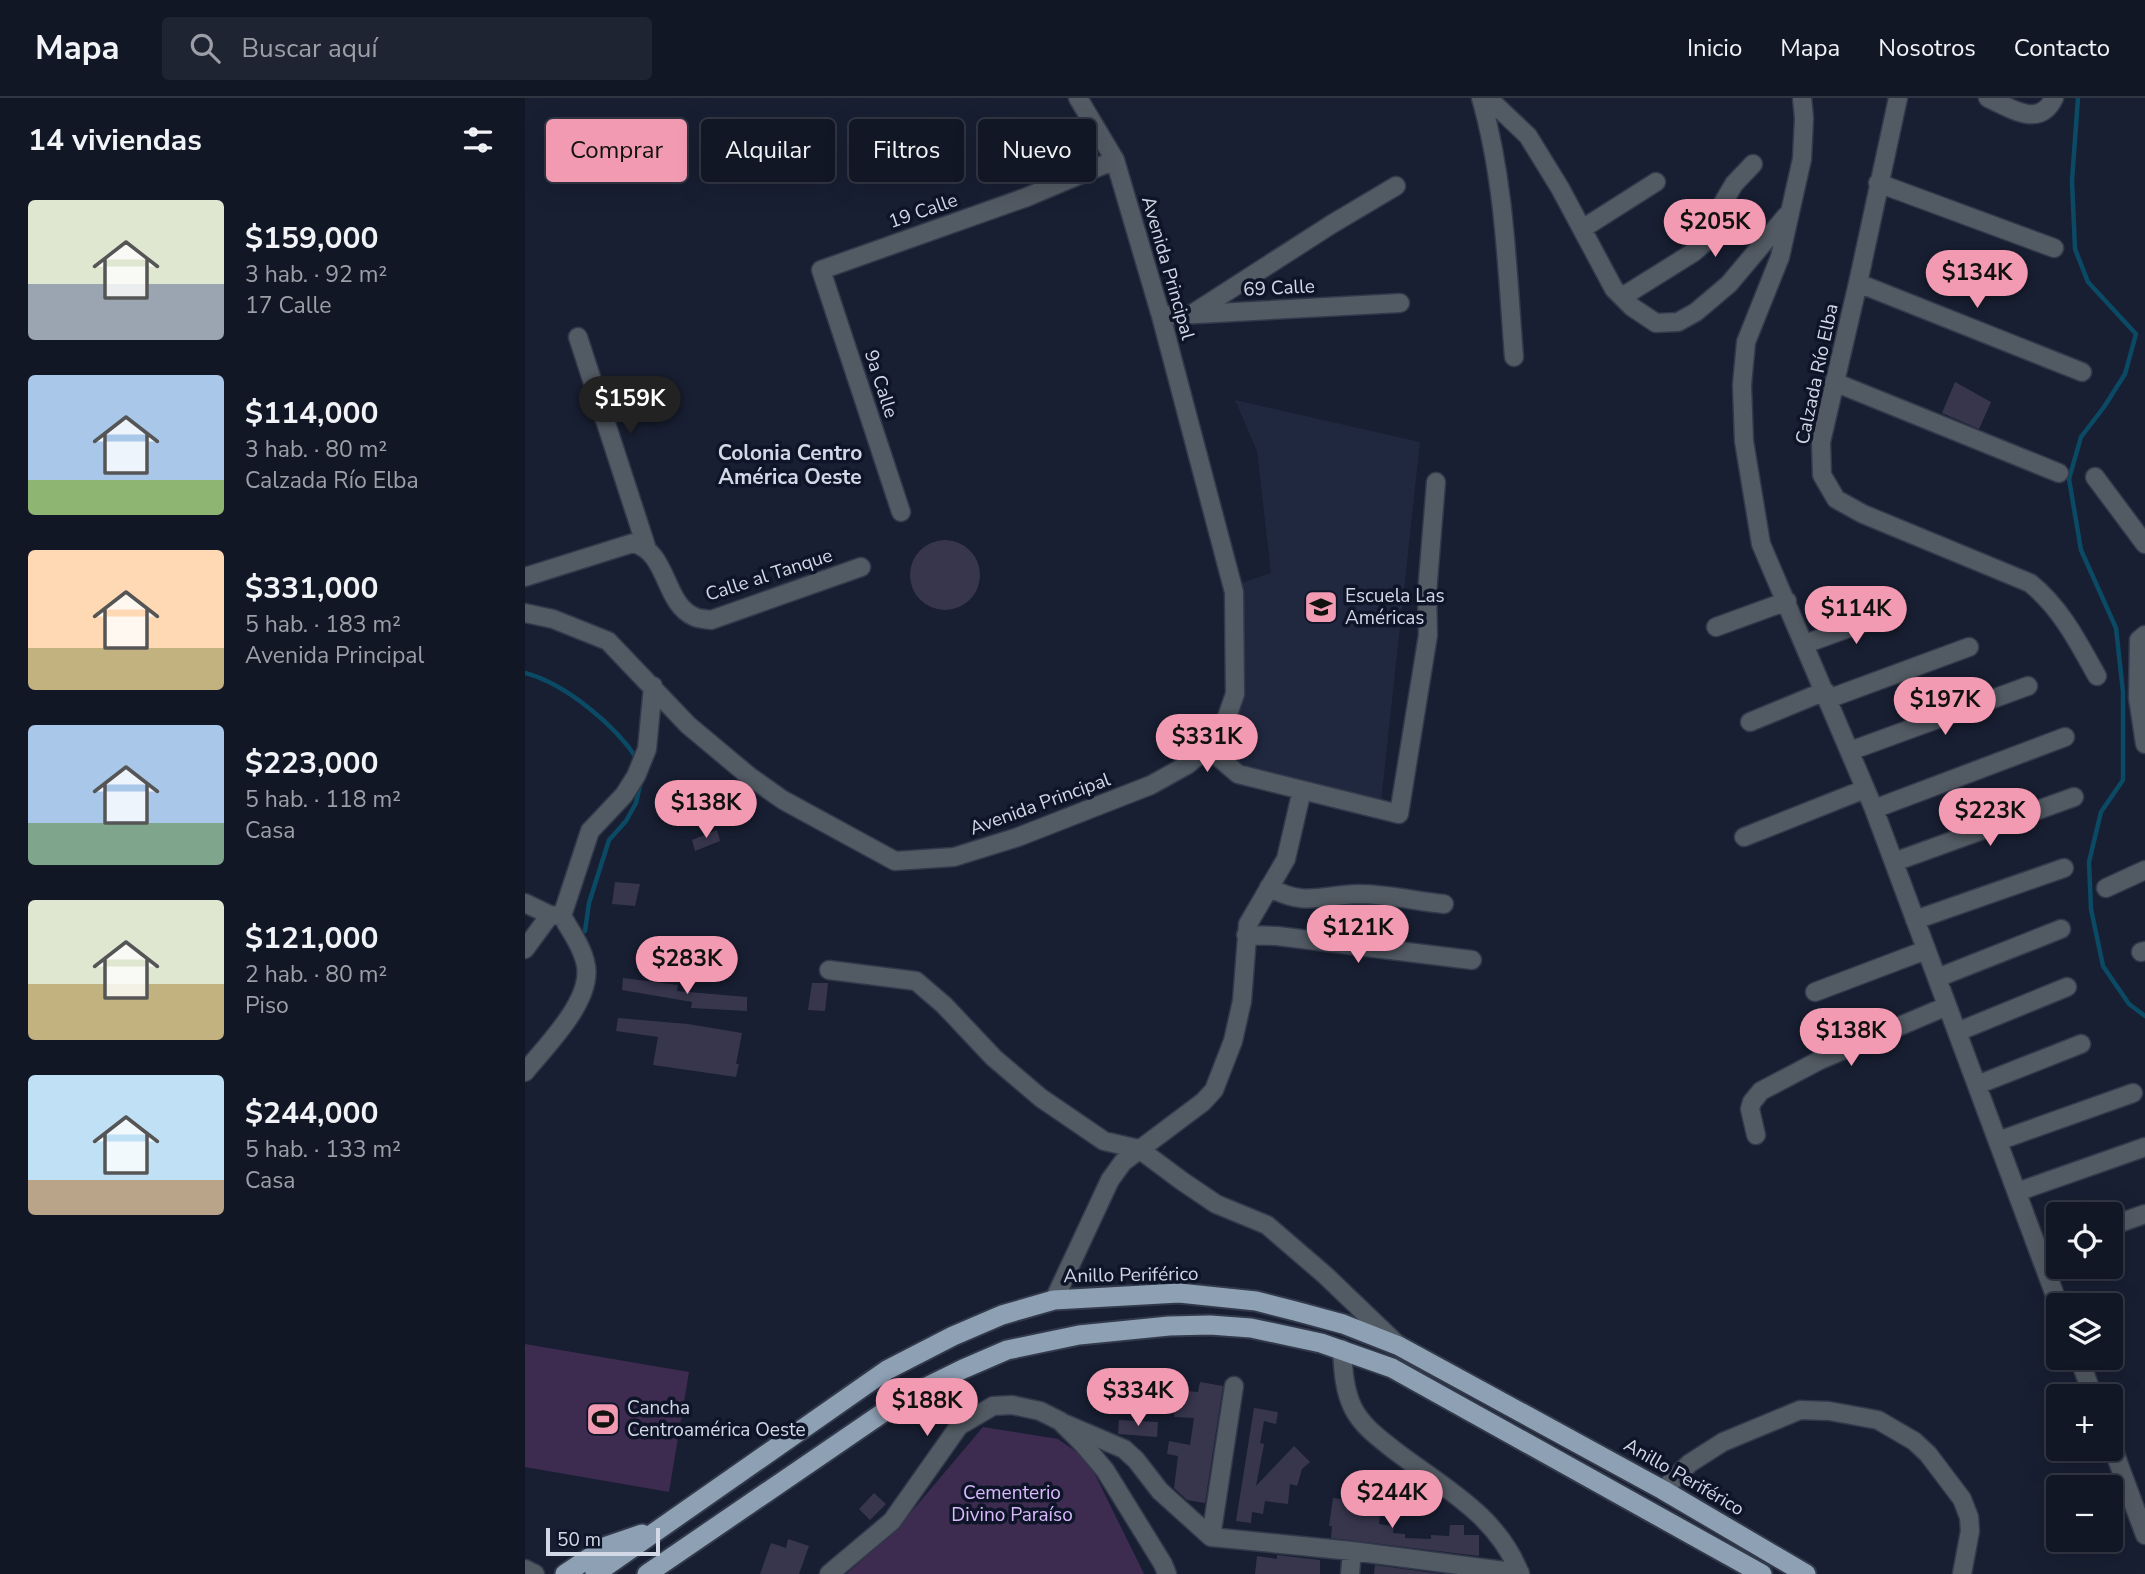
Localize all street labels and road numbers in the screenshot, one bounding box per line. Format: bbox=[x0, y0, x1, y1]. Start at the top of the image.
street label: 19 Calle bbox=[885, 187, 961, 235]
street label: Avenida Principal bbox=[1135, 193, 1201, 343]
street label: 69 Calle bbox=[1243, 273, 1315, 303]
street label: Calzada Río Elba bbox=[1789, 301, 1845, 447]
street label: 9a Calle bbox=[858, 347, 904, 421]
street label: Calle al Tanque bbox=[702, 542, 836, 608]
street label: Avenida Principal bbox=[966, 766, 1114, 842]
street label: Anillo Periférico bbox=[1063, 1261, 1199, 1289]
street label: Anillo Periférico bbox=[1619, 1432, 1749, 1522]

